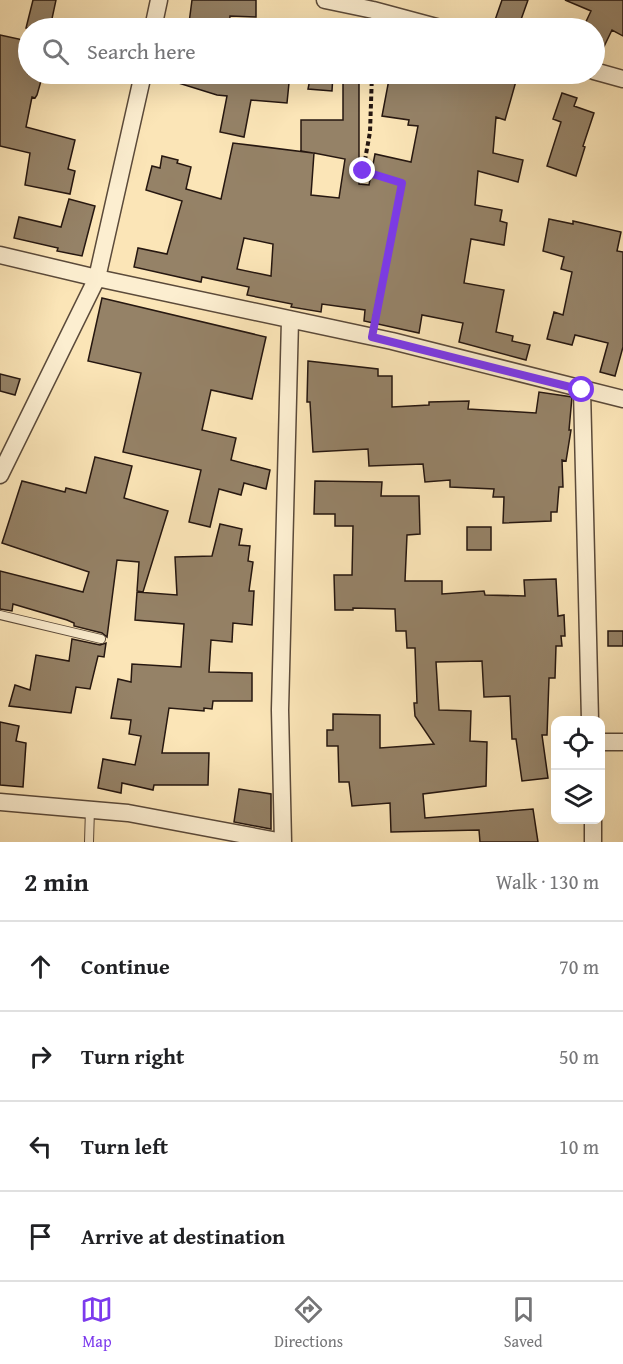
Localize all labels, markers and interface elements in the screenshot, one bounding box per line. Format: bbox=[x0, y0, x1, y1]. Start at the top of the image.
search box bbox=[18, 18, 605, 84]
icon: search bbox=[39, 35, 72, 68]
text: Search here bbox=[87, 35, 196, 67]
route end bbox=[349, 157, 375, 183]
route start bbox=[568, 376, 594, 402]
map controls bbox=[551, 716, 605, 824]
button: locate bbox=[551, 716, 605, 770]
button: layers bbox=[551, 770, 605, 824]
text: 2 min bbox=[24, 862, 89, 901]
text: Walk · 130 m bbox=[496, 867, 599, 896]
icon: ahead bbox=[24, 950, 57, 983]
text: Continue bbox=[81, 950, 170, 982]
text: 70 m bbox=[559, 952, 599, 981]
icon: right bbox=[24, 1040, 57, 1073]
text: Turn right bbox=[81, 1040, 184, 1072]
text: 50 m bbox=[559, 1042, 599, 1071]
icon: left bbox=[24, 1130, 57, 1163]
text: Turn left bbox=[81, 1130, 168, 1162]
text: 10 m bbox=[559, 1132, 599, 1161]
icon: arrive bbox=[24, 1220, 57, 1253]
text: Arrive at destination bbox=[81, 1220, 285, 1252]
tab: Map bbox=[80, 1293, 113, 1353]
tab: Directions bbox=[274, 1293, 343, 1353]
tab: Saved bbox=[504, 1293, 543, 1353]

